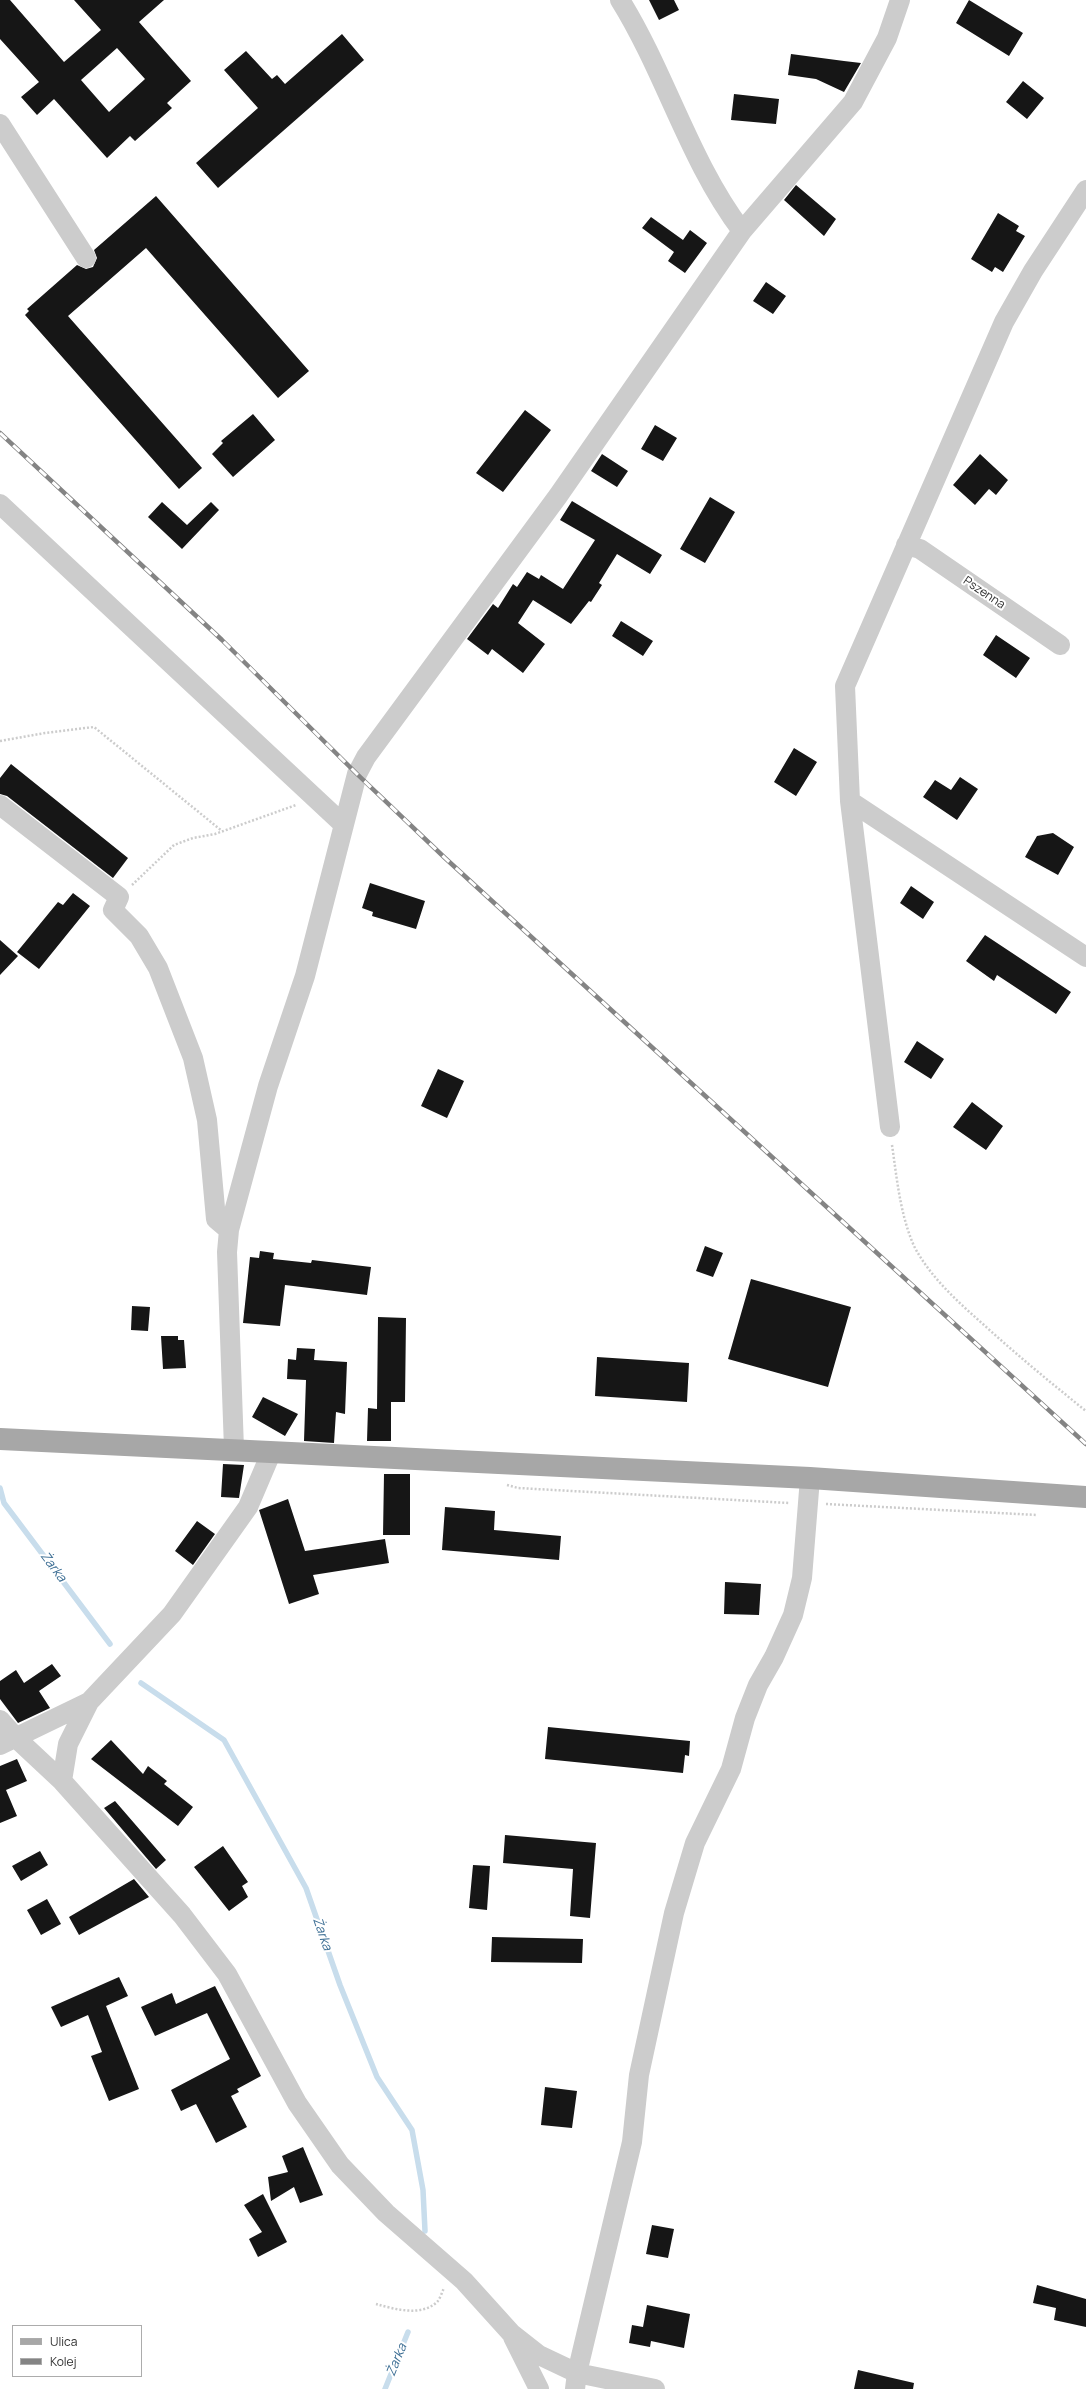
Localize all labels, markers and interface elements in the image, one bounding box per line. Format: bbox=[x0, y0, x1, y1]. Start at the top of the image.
street label: Pszenna bbox=[960, 574, 1008, 612]
water label: Żarka bbox=[37, 1549, 69, 1585]
water label: Żarka bbox=[309, 1916, 335, 1952]
legend bbox=[12, 2325, 142, 2377]
text: Ulica bbox=[50, 2333, 77, 2350]
water label: Żarka bbox=[383, 2342, 411, 2378]
text: Kolej bbox=[50, 2353, 77, 2370]

